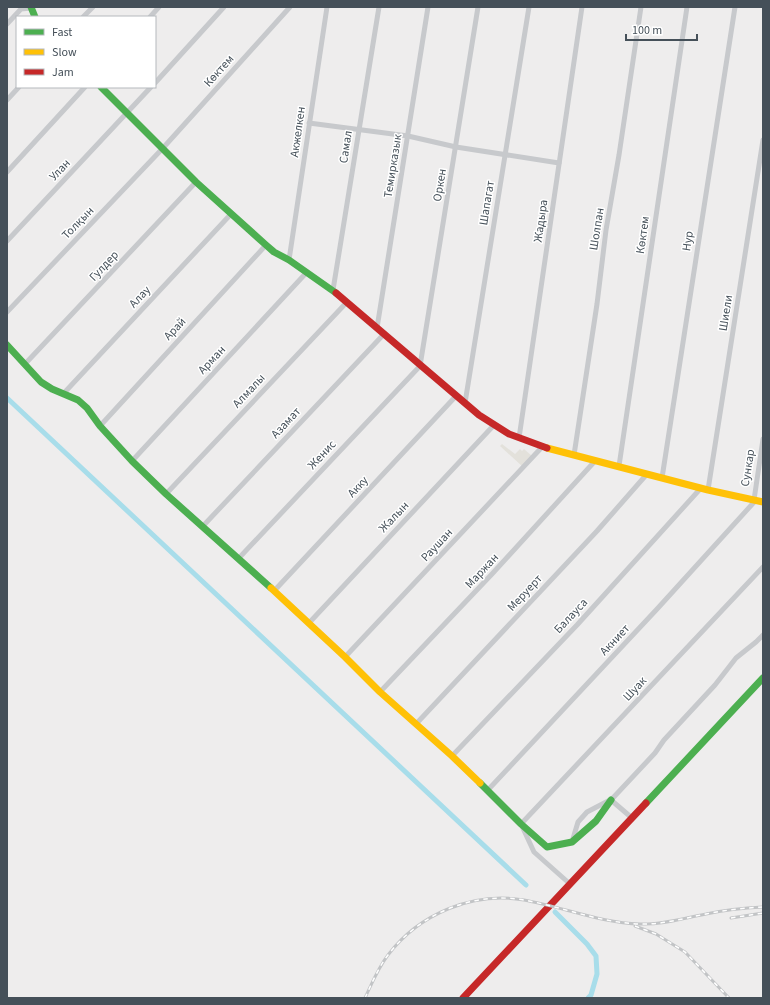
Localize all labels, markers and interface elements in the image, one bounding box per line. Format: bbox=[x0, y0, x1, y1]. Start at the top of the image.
legend bbox=[16, 16, 156, 88]
scale bar bbox=[626, 16, 697, 42]
text: 100 m bbox=[632, 22, 662, 39]
text: Fast bbox=[52, 24, 72, 41]
text: Slow bbox=[52, 44, 77, 61]
street label: Көктем bbox=[200, 51, 238, 91]
text: Jam bbox=[52, 64, 74, 81]
street label: Акжелкен bbox=[286, 105, 310, 159]
street label: Самал bbox=[335, 129, 357, 165]
street label: Темирказык bbox=[380, 133, 406, 199]
street label: Улан bbox=[45, 155, 75, 185]
street label: Оркен bbox=[429, 167, 451, 203]
street label: Шапагат bbox=[475, 179, 499, 227]
street label: Жадыра bbox=[530, 199, 552, 243]
street label: Толқын bbox=[58, 203, 98, 243]
street label: Шолпан bbox=[585, 207, 609, 251]
street label: Көктем bbox=[632, 215, 654, 255]
street label: Нур bbox=[678, 230, 698, 252]
street label: Гулдер bbox=[85, 247, 123, 285]
street label: Алау bbox=[125, 282, 155, 312]
street label: Шиели bbox=[715, 294, 737, 332]
street label: Арай bbox=[160, 314, 190, 344]
street label: Арман bbox=[194, 342, 230, 378]
street label: Алмалы bbox=[229, 370, 269, 412]
street label: Азамат bbox=[267, 403, 305, 442]
street label: Женис bbox=[304, 436, 340, 474]
street label: Сункар bbox=[737, 448, 759, 488]
street label: Акку bbox=[344, 472, 373, 502]
street label: Жалын bbox=[375, 498, 413, 536]
street label: Раушан bbox=[417, 525, 457, 565]
street label: Маржан bbox=[461, 550, 503, 592]
street label: Меруерт bbox=[504, 570, 547, 615]
street label: Балауса bbox=[550, 595, 592, 637]
street label: Акниет bbox=[596, 620, 634, 659]
street label: Шуак bbox=[619, 673, 651, 705]

